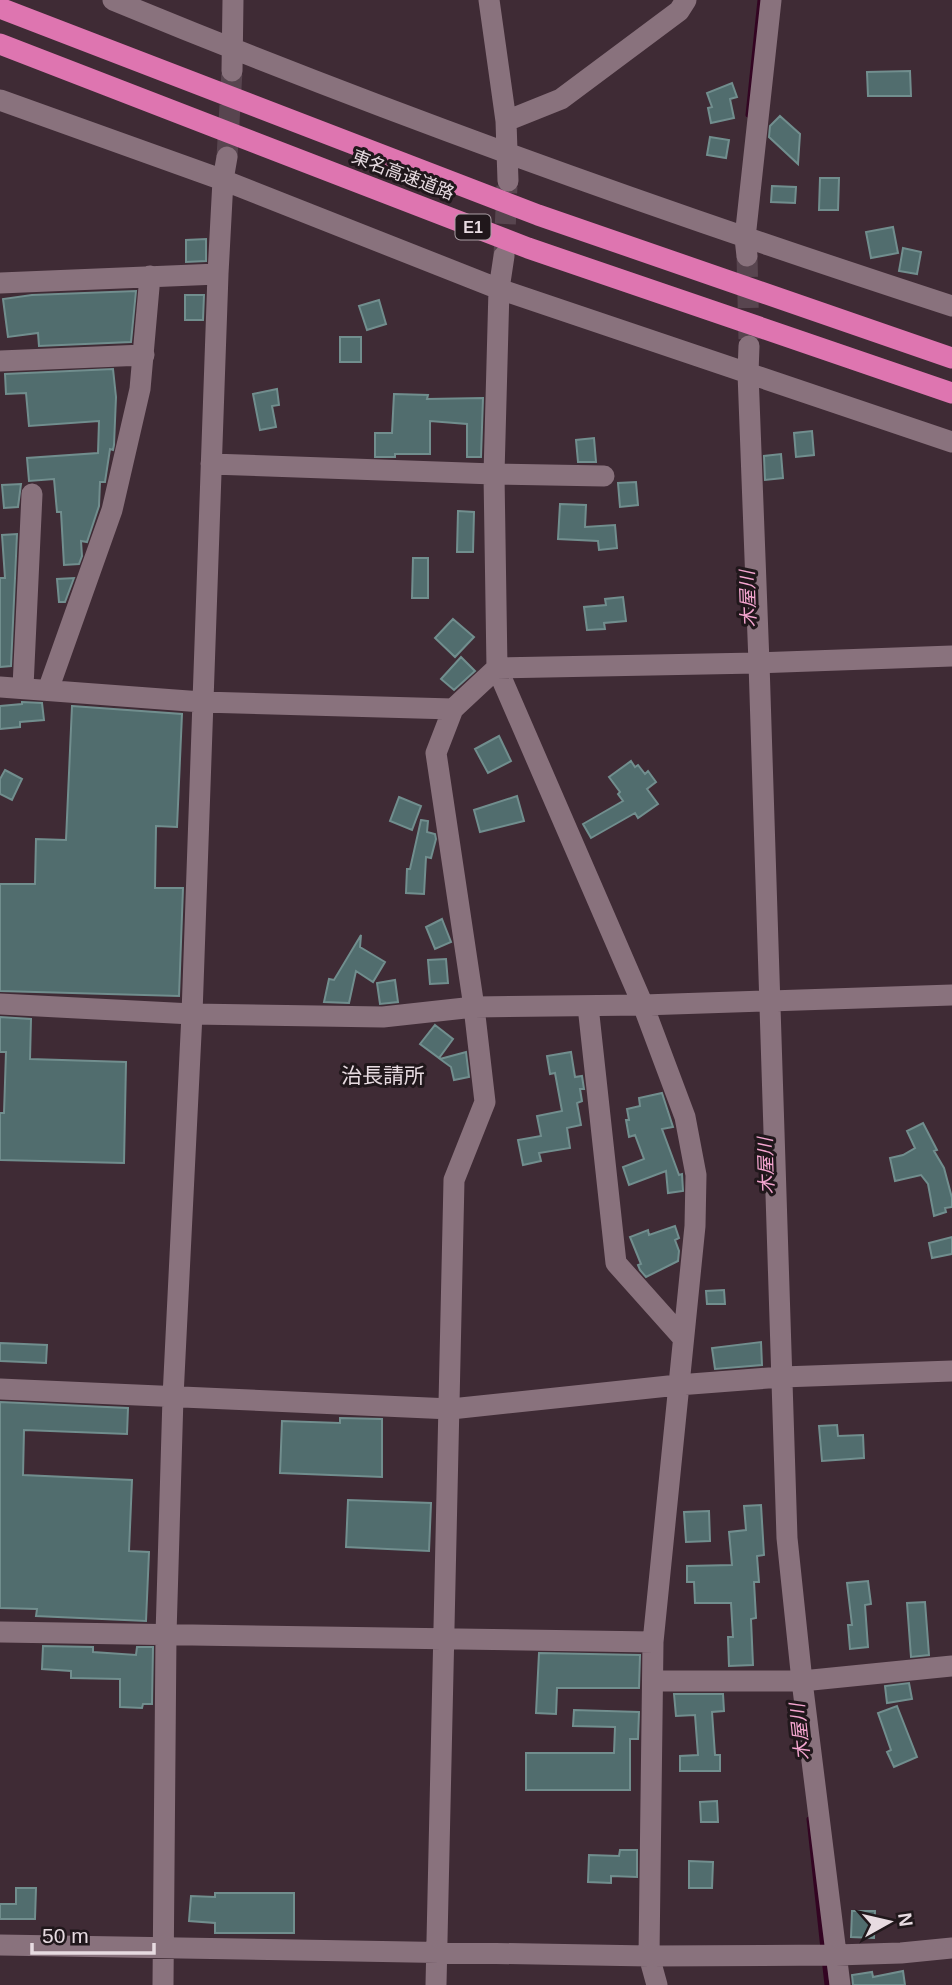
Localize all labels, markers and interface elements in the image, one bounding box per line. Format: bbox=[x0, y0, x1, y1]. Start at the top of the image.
street label: 東名高速道路 bbox=[349, 146, 457, 204]
road number: E1 bbox=[456, 215, 490, 240]
water label: 木屋川 bbox=[736, 568, 759, 628]
district label: 治長請所 bbox=[341, 1064, 425, 1087]
water label: 木屋川 bbox=[754, 1135, 777, 1195]
water label: 木屋川 bbox=[786, 1701, 813, 1761]
north arrow bbox=[854, 1887, 924, 1957]
text: N bbox=[894, 1911, 917, 1928]
scale bar bbox=[32, 1912, 154, 1956]
text: 50 m bbox=[42, 1924, 89, 1947]

